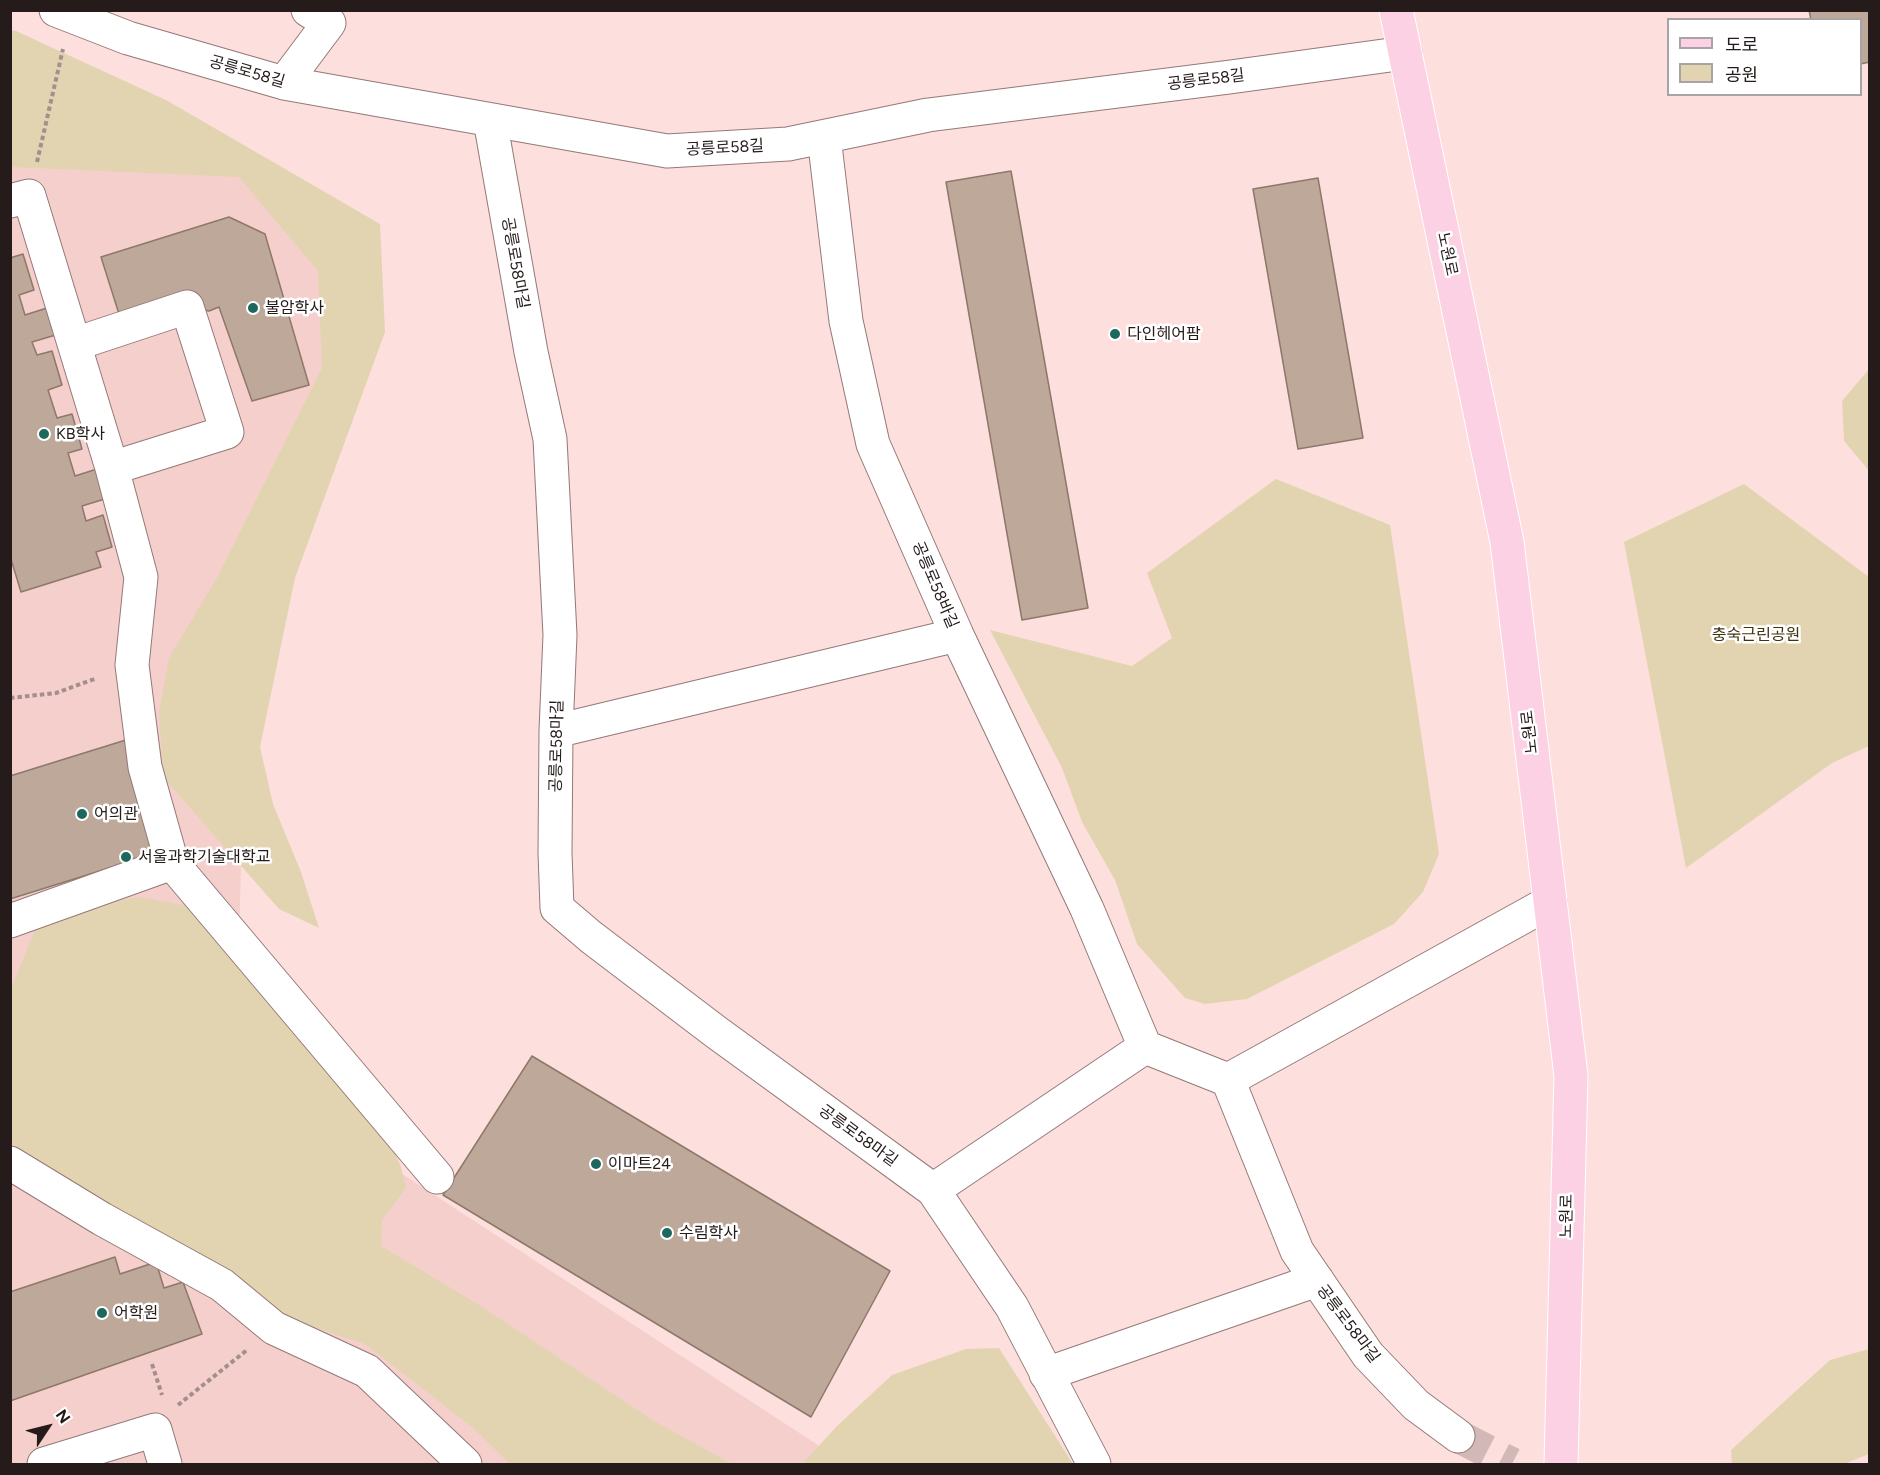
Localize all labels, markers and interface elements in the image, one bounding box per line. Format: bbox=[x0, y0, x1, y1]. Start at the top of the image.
legend bbox=[1667, 18, 1862, 96]
text: 도로 bbox=[1725, 34, 1758, 56]
street label: 공릉로58길 bbox=[207, 52, 287, 92]
text: 공원 bbox=[1725, 64, 1758, 86]
street label: 공릉로58길 bbox=[1166, 66, 1246, 94]
street label: 공릉로58길 bbox=[686, 136, 764, 160]
street label: 공릉로58마길 bbox=[498, 216, 532, 310]
street label: 노원로 bbox=[1433, 230, 1461, 278]
place label: 불암학사 bbox=[265, 298, 324, 318]
marker: 불암학사 bbox=[246, 301, 260, 315]
place label: 다인헤어팜 bbox=[1127, 324, 1201, 344]
marker: 다인헤어팜 bbox=[1108, 327, 1122, 341]
place label: KB학사 bbox=[56, 424, 105, 444]
marker: KB학사 bbox=[37, 427, 51, 441]
street label: 공릉로58바길 bbox=[908, 539, 962, 631]
park label: 충숙근린공원 bbox=[1712, 625, 1800, 645]
street label: 공릉로58마길 bbox=[547, 700, 567, 792]
street label: 노원로 bbox=[1518, 709, 1542, 755]
place label: 어의관 bbox=[94, 804, 138, 824]
marker: 어의관 bbox=[75, 807, 89, 821]
place label: 서울과학기술대학교 bbox=[138, 847, 270, 867]
marker: 서울과학기술대학교 bbox=[119, 850, 133, 864]
street label: 공릉로58마길 bbox=[815, 1101, 901, 1171]
place label: 이마트24 bbox=[608, 1154, 671, 1174]
marker: 이마트24 bbox=[589, 1157, 603, 1171]
street label: 노원로 bbox=[1557, 1194, 1577, 1238]
place label: 수림학사 bbox=[679, 1223, 738, 1243]
marker: 수림학사 bbox=[660, 1226, 674, 1240]
street label: 공릉로58마길 bbox=[1312, 1281, 1384, 1367]
place label: 어학원 bbox=[114, 1303, 158, 1323]
marker: 어학원 bbox=[95, 1306, 109, 1320]
north arrow bbox=[18, 1397, 78, 1457]
text: N bbox=[52, 1406, 74, 1427]

